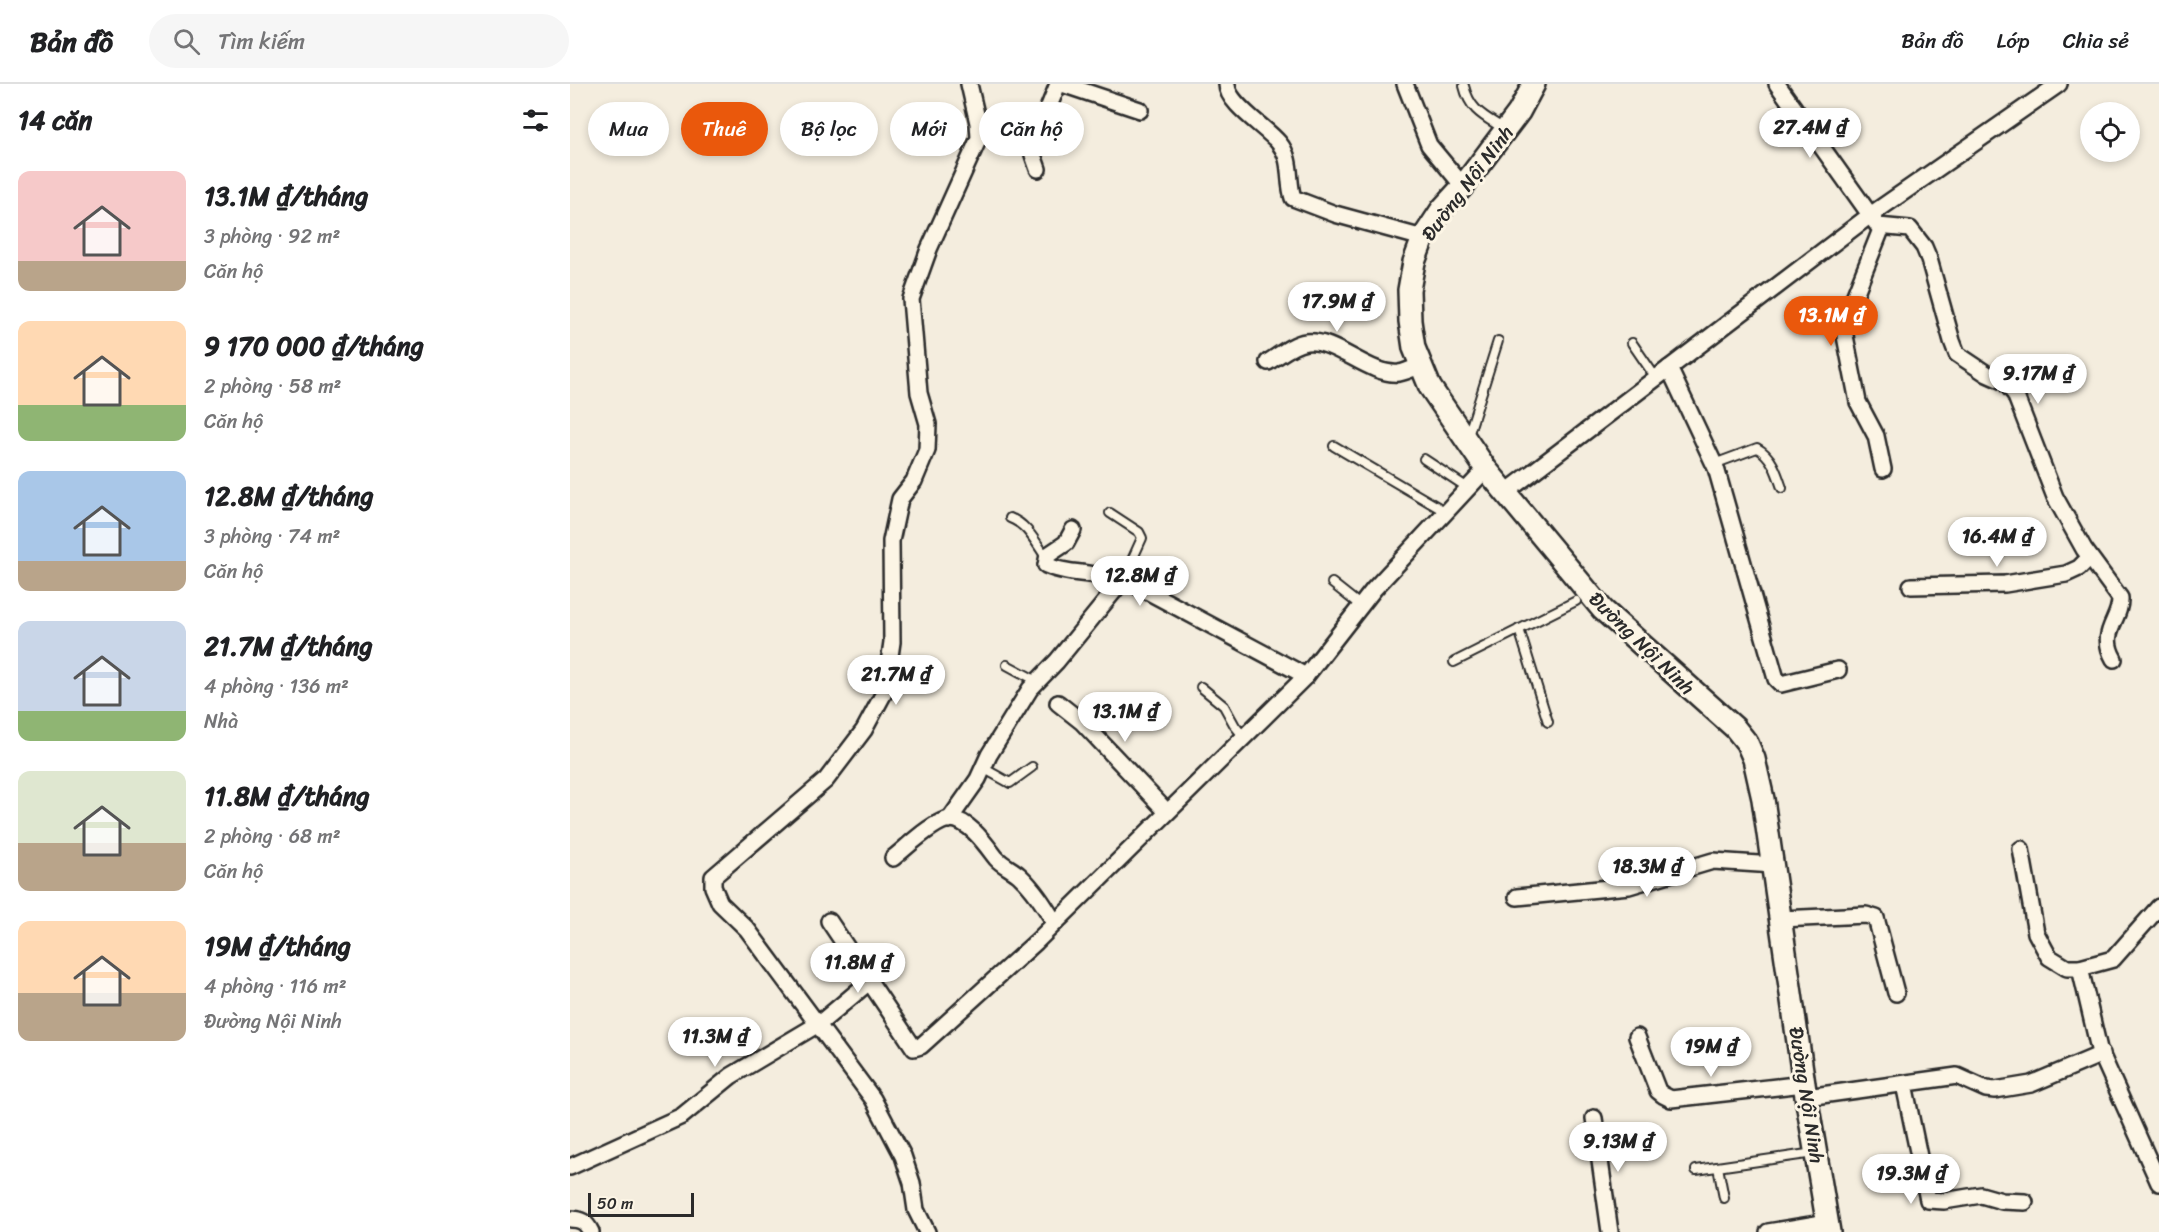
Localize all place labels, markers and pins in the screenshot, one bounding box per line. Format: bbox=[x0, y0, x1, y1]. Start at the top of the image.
pin: 27.4M ₫ bbox=[1755, 108, 1865, 159]
pin: 17.9M ₫ bbox=[1282, 282, 1392, 333]
pin: 13.1M ₫ bbox=[1776, 296, 1886, 347]
pin: 9.17M ₫ bbox=[1983, 354, 2093, 405]
pin: 16.4M ₫ bbox=[1942, 517, 2052, 568]
pin: 12.8M ₫ bbox=[1085, 556, 1195, 607]
pin: 21.7M ₫ bbox=[841, 655, 951, 706]
pin: 13.1M ₫ bbox=[1070, 692, 1180, 743]
pin: 18.3M ₫ bbox=[1592, 847, 1702, 898]
pin: 11.8M ₫ bbox=[803, 943, 913, 994]
pin: 11.3M ₫ bbox=[660, 1017, 770, 1068]
pin: 19M ₫ bbox=[1669, 1027, 1753, 1078]
pin: 9.13M ₫ bbox=[1563, 1122, 1673, 1173]
pin: 19.3M ₫ bbox=[1856, 1154, 1966, 1205]

